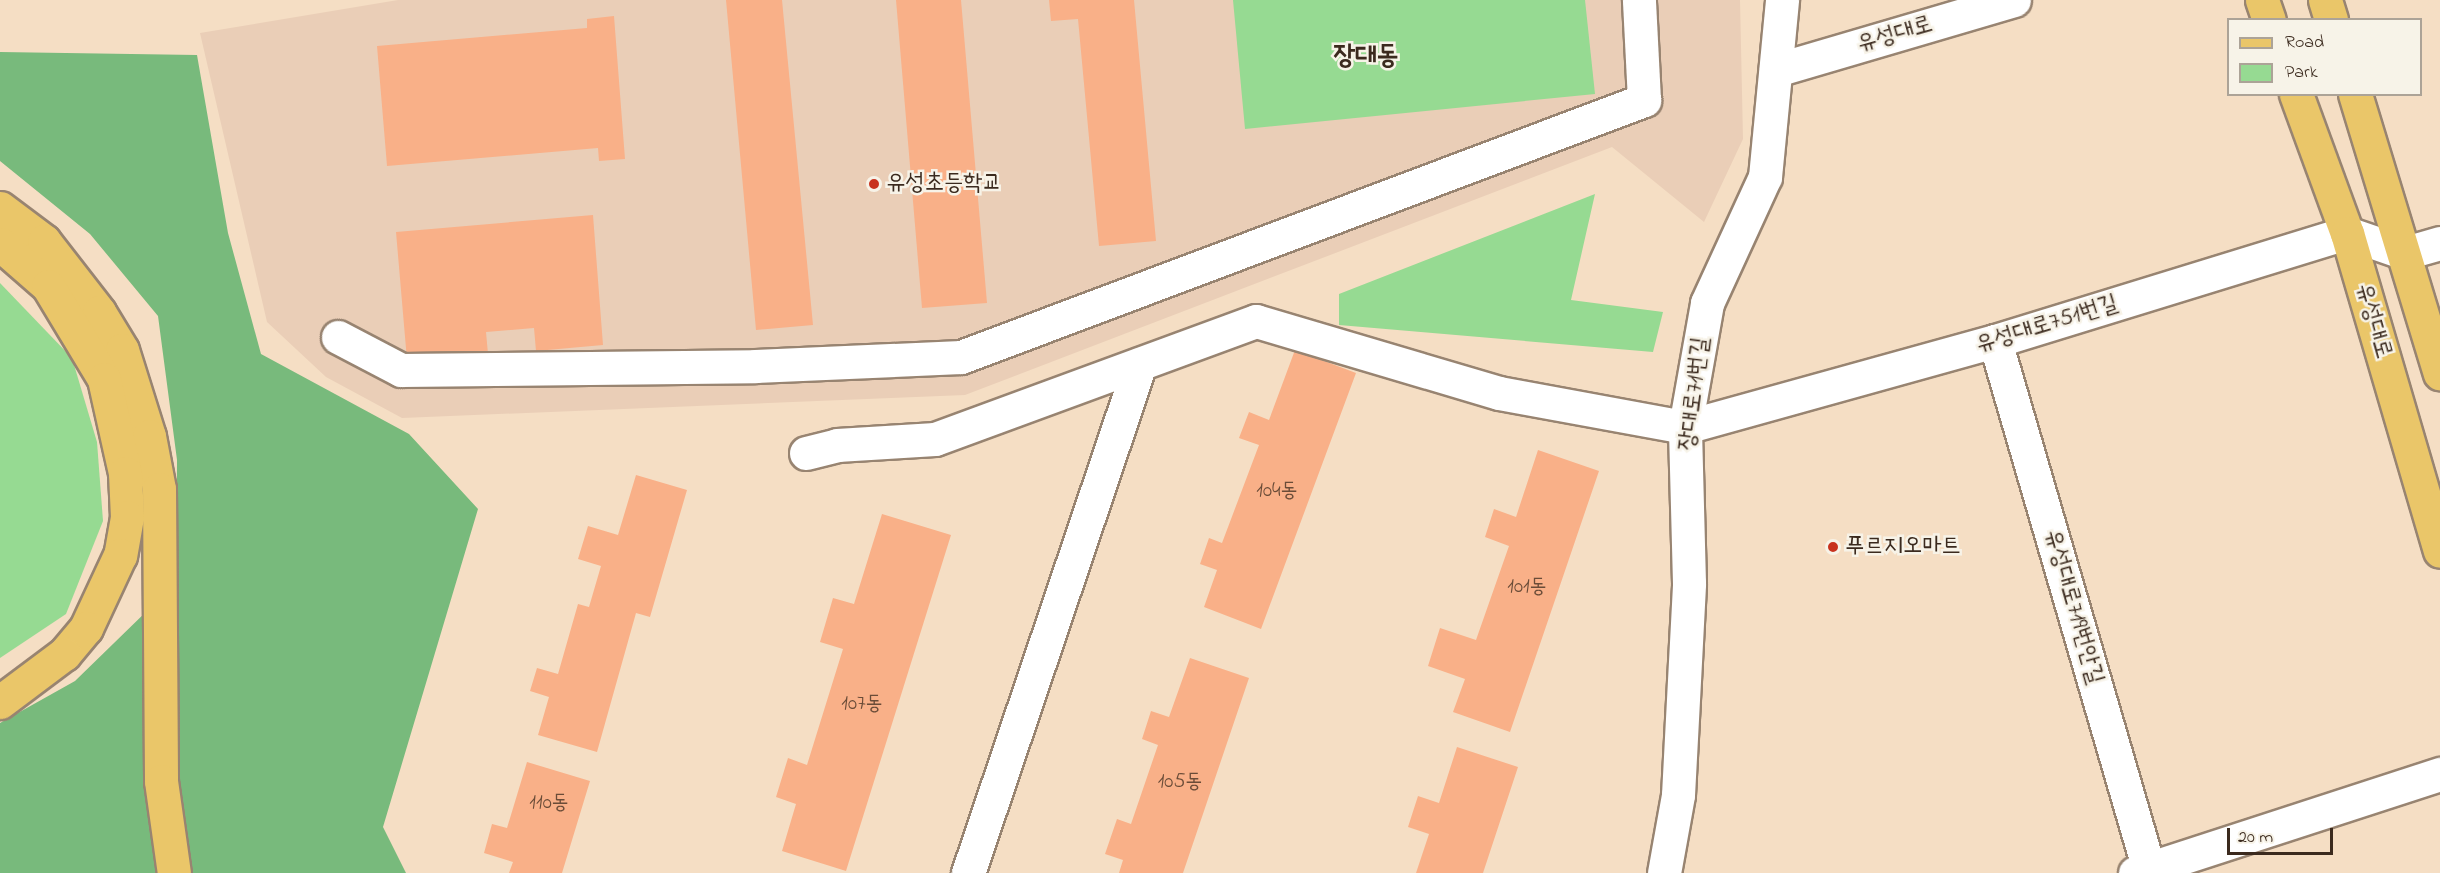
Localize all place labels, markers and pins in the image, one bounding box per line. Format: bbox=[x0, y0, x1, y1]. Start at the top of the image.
place label: 유성초등학교 bbox=[886, 170, 1002, 198]
marker: 유성초등학교 bbox=[867, 177, 881, 191]
place label: 푸르지오마트 bbox=[1845, 533, 1961, 561]
marker: 푸르지오마트 bbox=[1826, 540, 1840, 554]

